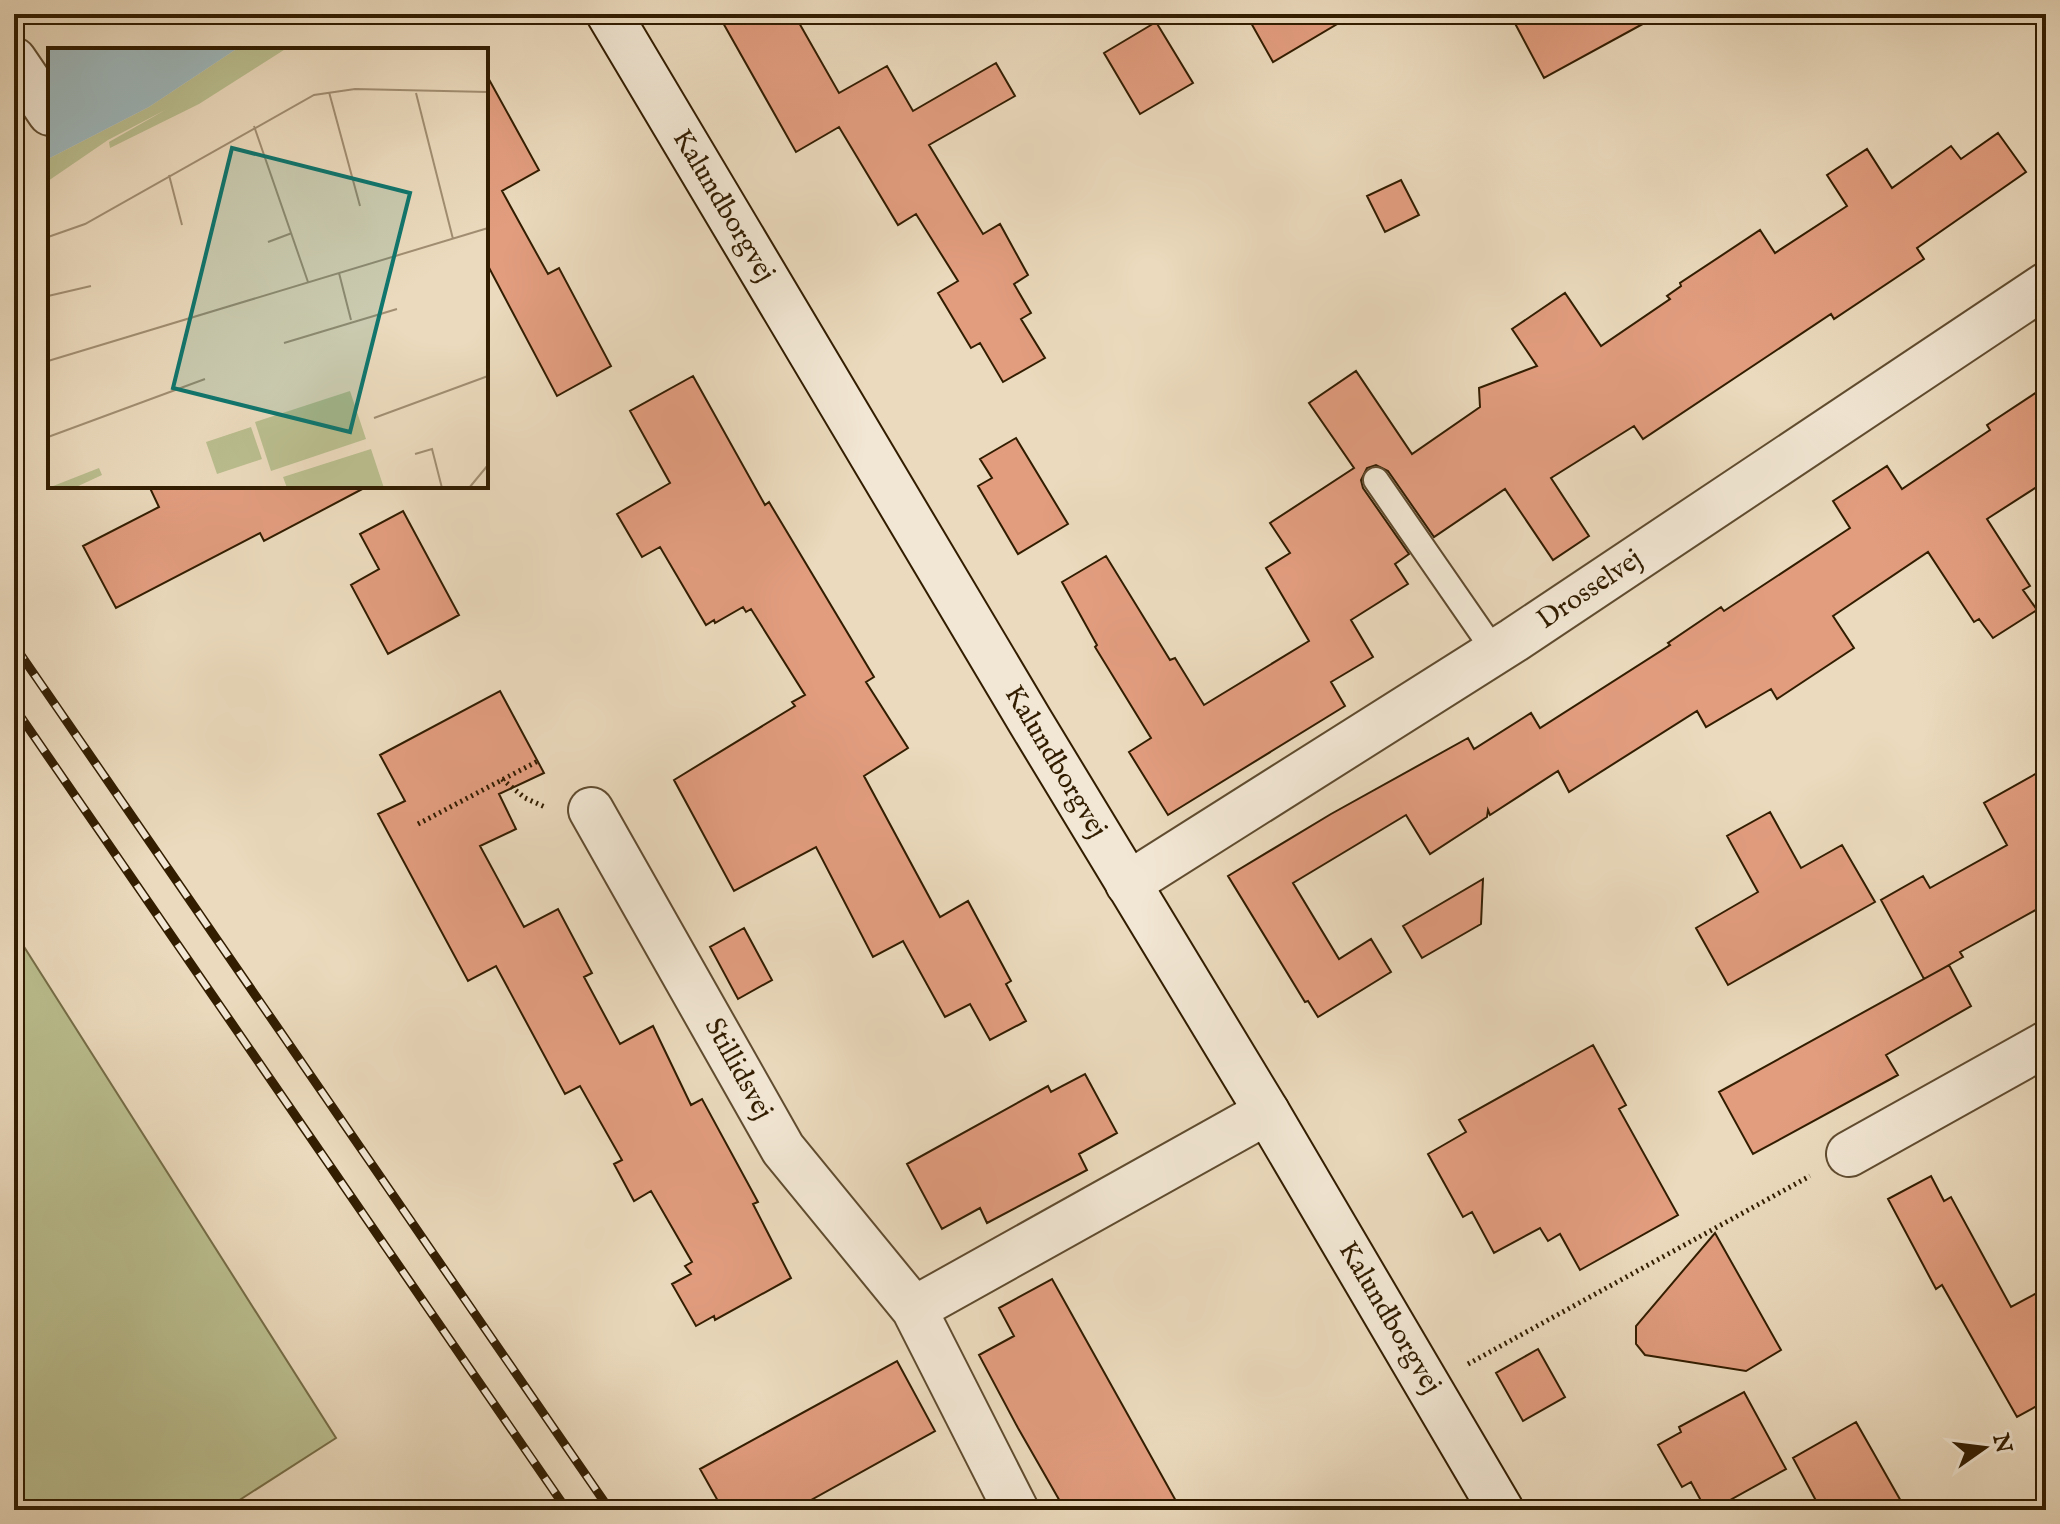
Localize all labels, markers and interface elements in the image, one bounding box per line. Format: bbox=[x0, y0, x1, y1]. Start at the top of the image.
inset map bbox=[48, 48, 488, 488]
street label: Kalundborgvej bbox=[664, 123, 782, 289]
street label: Drosselvej bbox=[1531, 542, 1649, 638]
street label: Kalundborgvej bbox=[996, 679, 1114, 845]
street label: Stillidsvej bbox=[696, 1012, 780, 1126]
street label: Kalundborgvej bbox=[1330, 1235, 1448, 1401]
north arrow bbox=[1944, 1408, 2024, 1488]
text: N bbox=[1985, 1430, 2017, 1456]

